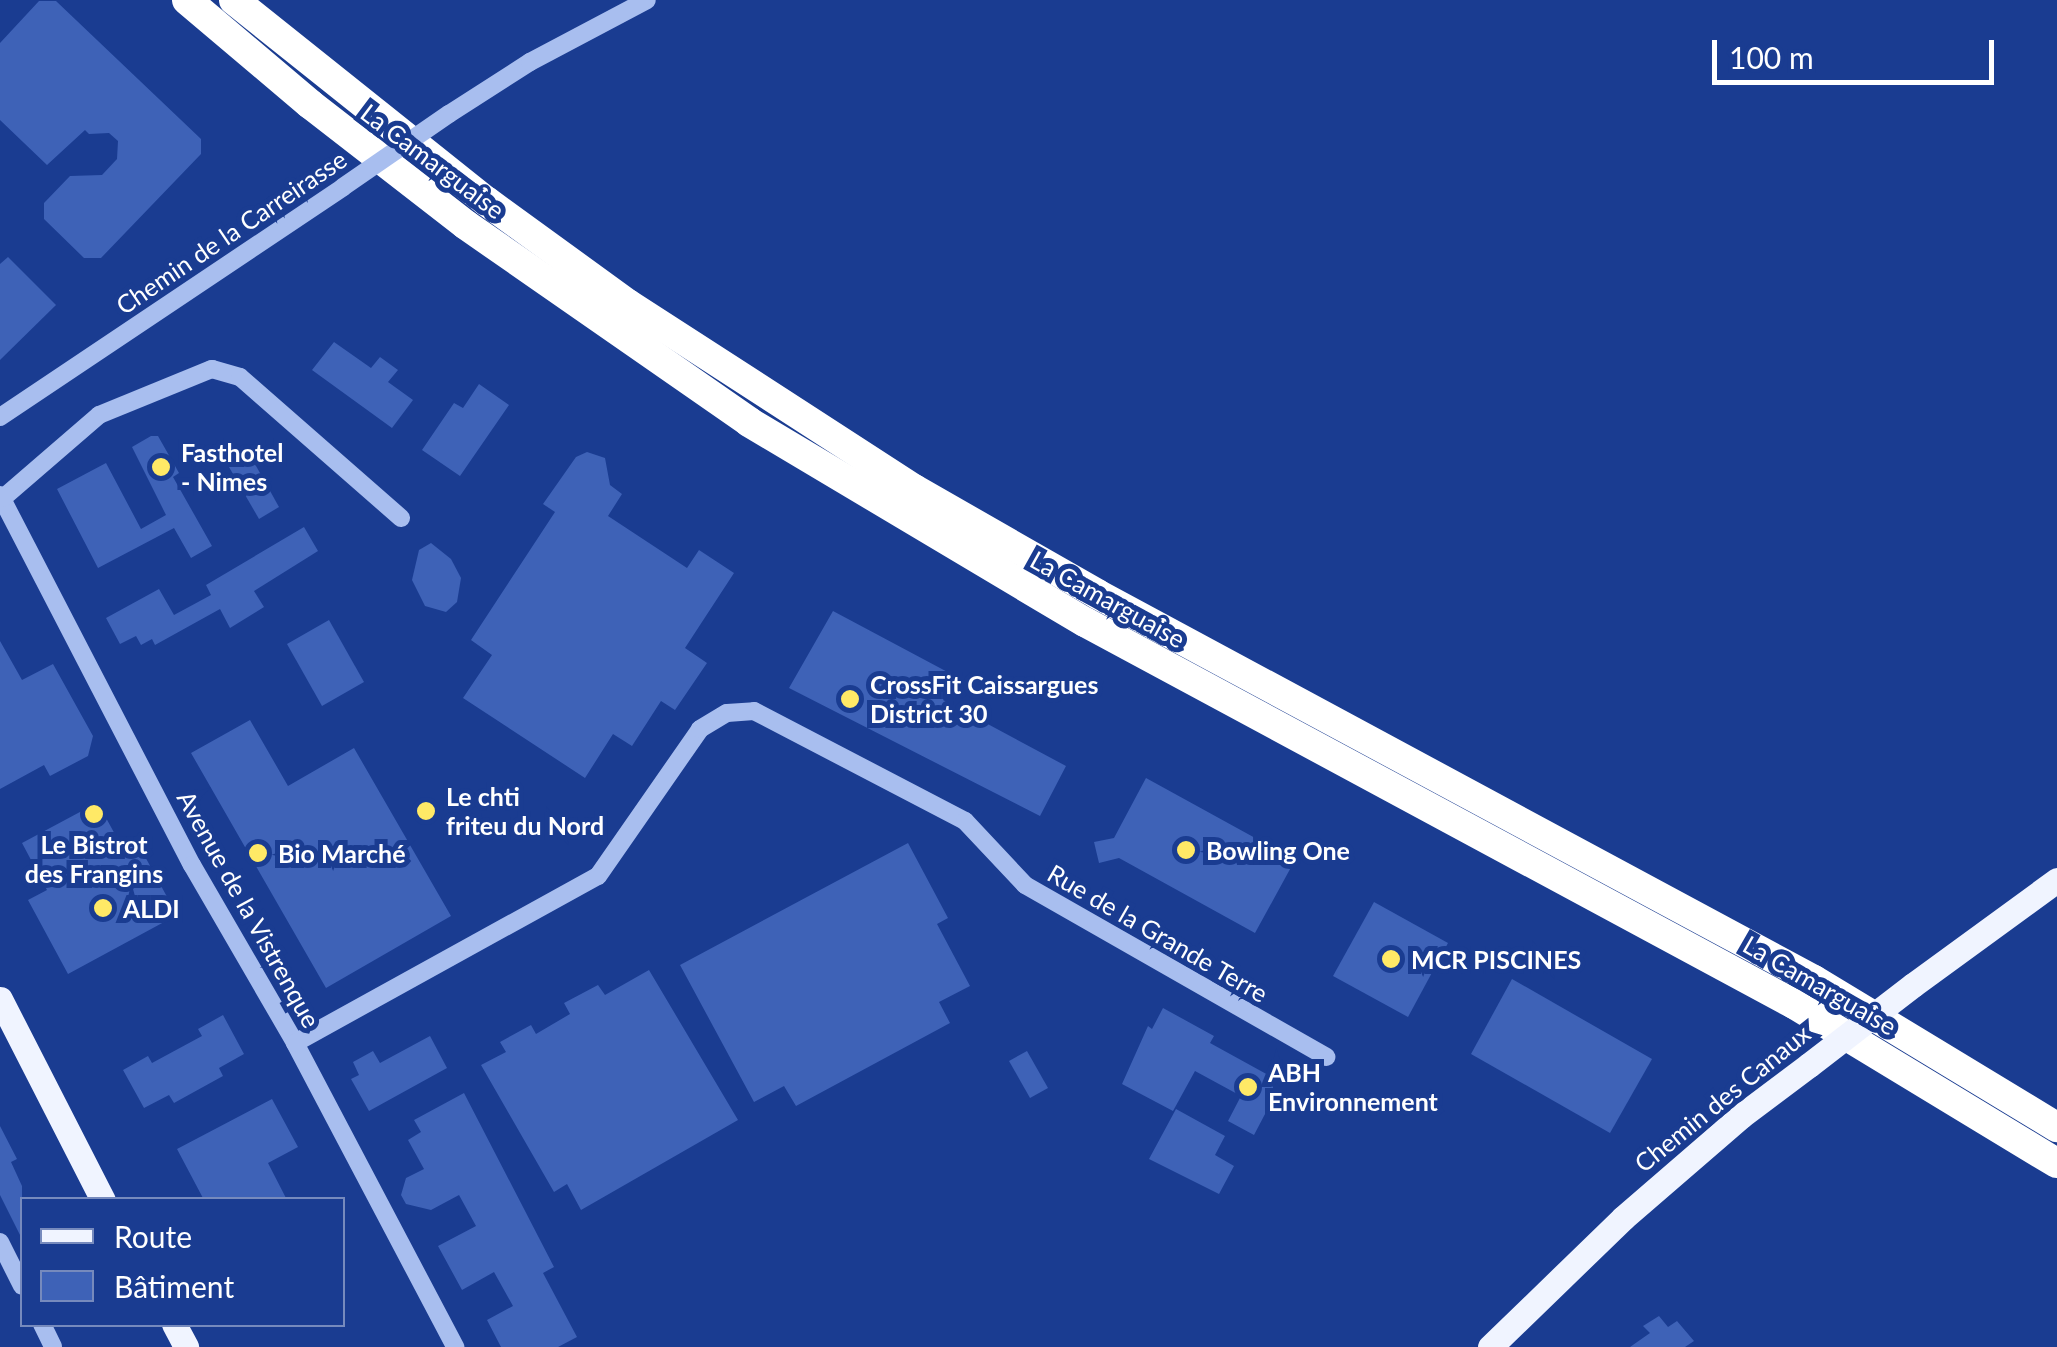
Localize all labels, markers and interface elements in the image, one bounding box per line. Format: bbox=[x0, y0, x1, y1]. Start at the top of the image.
scale bar bbox=[1717, 20, 2000, 82]
text: 100 m bbox=[1729, 39, 1814, 75]
street label: La Camarguaise bbox=[355, 97, 511, 225]
street label: Chemin de la Carreirasse bbox=[110, 144, 352, 320]
place label: Fasthotel - Nimes bbox=[181, 438, 283, 497]
marker: Fasthotel - Nimes bbox=[150, 456, 172, 478]
street label: La Camarguaise bbox=[1026, 544, 1190, 654]
place label: CrossFit Caissargues District 30 bbox=[870, 670, 1098, 729]
marker: CrossFit Caissargues District 30 bbox=[839, 688, 861, 710]
place label: Le chti friteu du Nord bbox=[446, 782, 604, 841]
street label: Avenue de la Vistrenque bbox=[171, 785, 327, 1033]
marker: Le chti friteu du Nord bbox=[415, 800, 437, 822]
marker: Le Bistrot des Frangins bbox=[83, 803, 105, 825]
place label: Le Bistrot des Frangins bbox=[25, 830, 163, 889]
place label: Bowling One bbox=[1206, 835, 1350, 865]
place label: Bio Marché bbox=[278, 838, 405, 868]
marker: Bowling One bbox=[1175, 839, 1197, 861]
marker: Bio Marché bbox=[247, 842, 269, 864]
street label: Rue de la Grande Terre bbox=[1042, 858, 1274, 1008]
place label: ALDI bbox=[123, 893, 180, 923]
marker: ALDI bbox=[92, 897, 114, 919]
street label: La Camarguaise bbox=[1738, 929, 1902, 1041]
place label: MCR PISCINES bbox=[1411, 944, 1581, 974]
marker: MCR PISCINES bbox=[1380, 948, 1402, 970]
street label: Chemin des Canaux bbox=[1628, 1018, 1816, 1178]
place label: ABH Environnement bbox=[1268, 1058, 1438, 1117]
marker: ABH Environnement bbox=[1237, 1076, 1259, 1098]
legend bbox=[20, 1197, 345, 1327]
text: Route bbox=[114, 1218, 192, 1254]
text: Bâtiment bbox=[114, 1268, 234, 1304]

